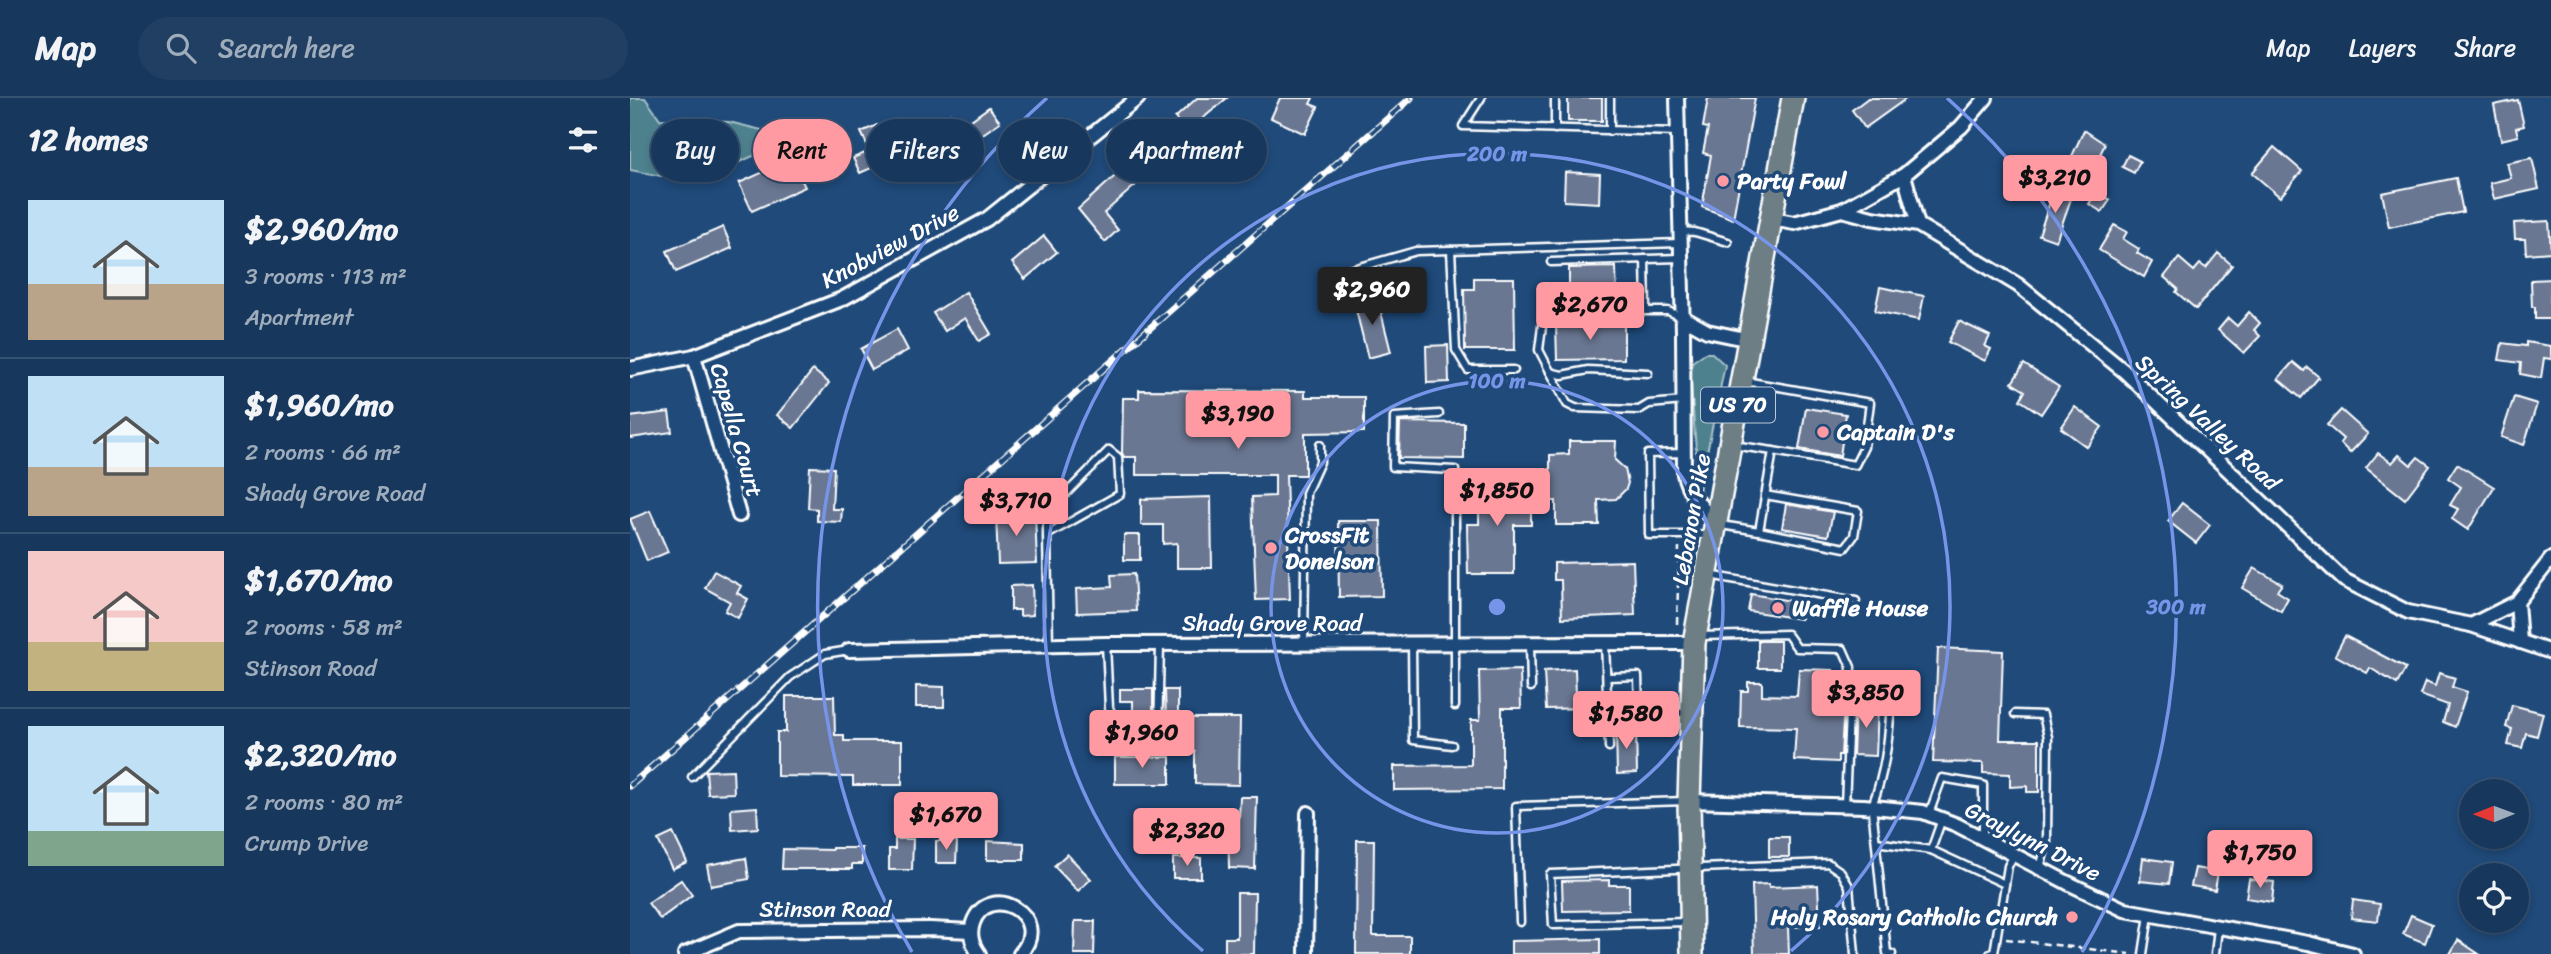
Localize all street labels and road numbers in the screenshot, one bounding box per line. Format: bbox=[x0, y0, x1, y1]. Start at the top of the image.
street label: Knobview Drive bbox=[813, 192, 967, 300]
street label: Spring Valley Road bbox=[2125, 343, 2292, 503]
street label: Capella Court bbox=[698, 358, 775, 502]
road number: US 70 bbox=[1701, 388, 1775, 422]
street label: Lebanon Pike bbox=[1660, 450, 1723, 588]
street label: Shady Grove Road bbox=[1182, 603, 1364, 644]
street label: Graylynn Drive bbox=[1957, 789, 2108, 894]
street label: Stinson Road bbox=[759, 889, 893, 930]

